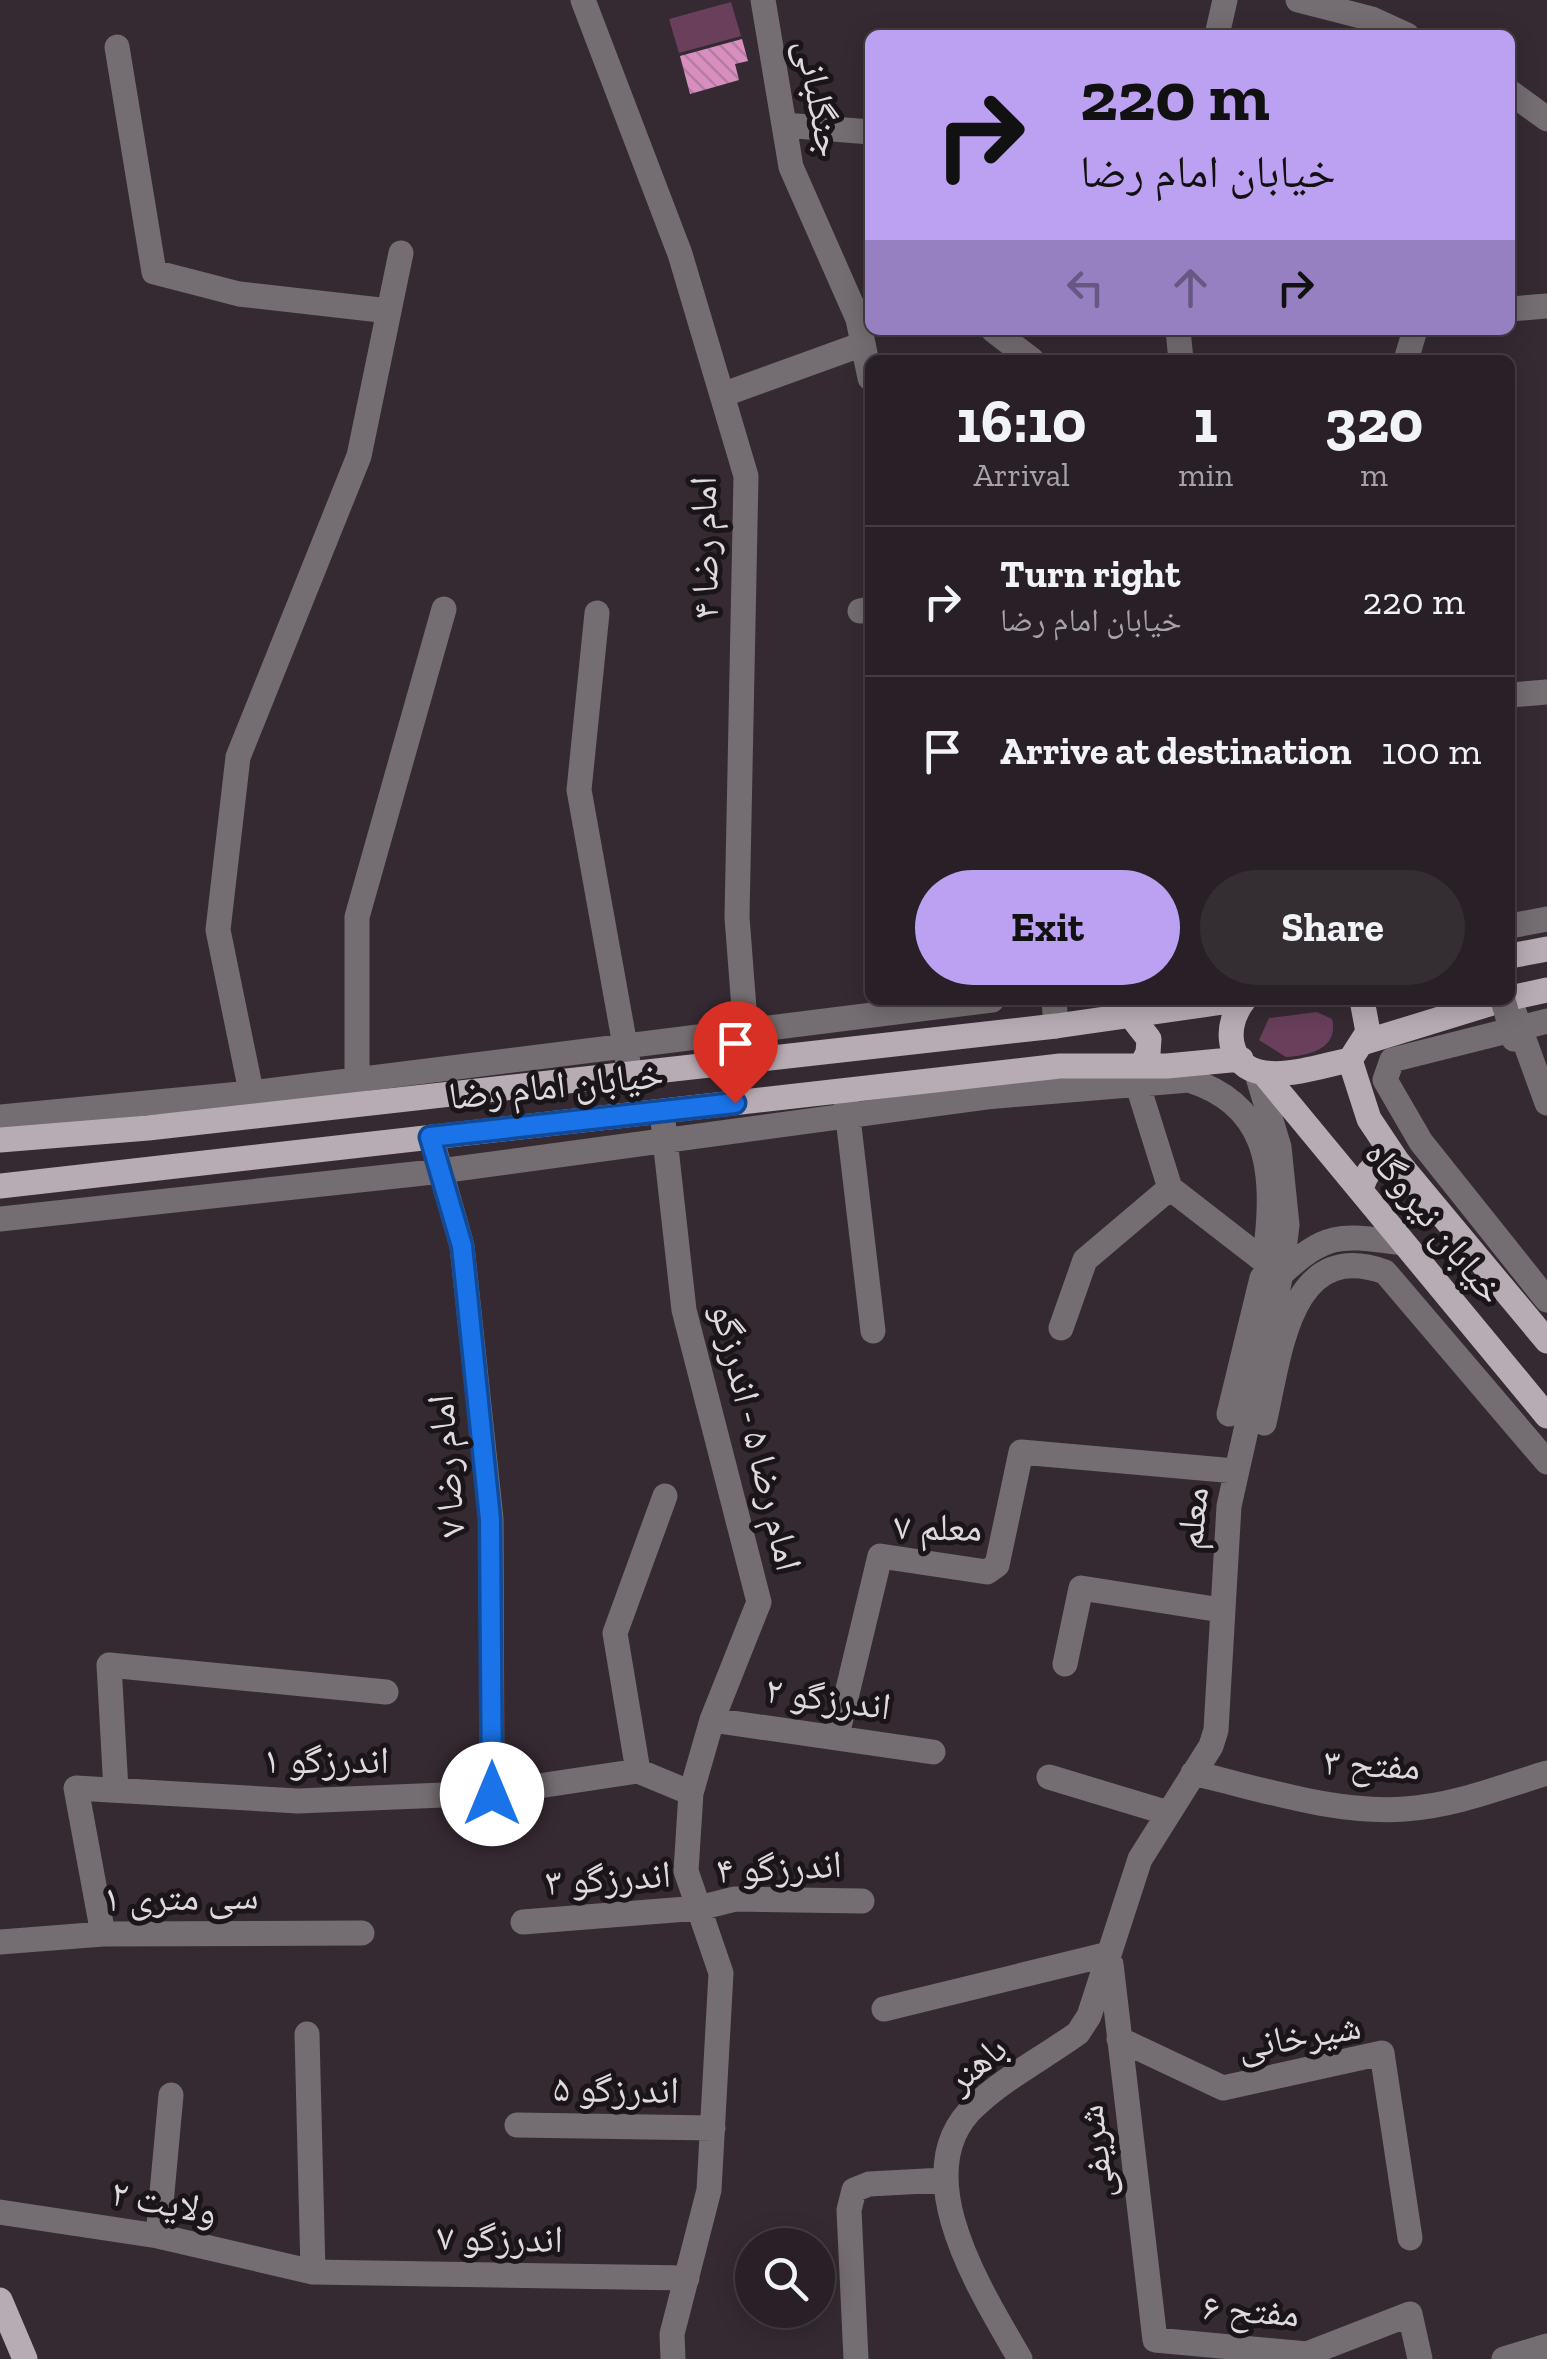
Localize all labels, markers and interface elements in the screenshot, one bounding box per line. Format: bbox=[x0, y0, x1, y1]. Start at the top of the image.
street label: جنگلبانی bbox=[786, 35, 854, 161]
text: 220 m bbox=[1080, 54, 1270, 138]
icon: right bbox=[915, 70, 1045, 200]
text: خیابان امام رضا bbox=[1080, 145, 1336, 199]
icon: left bbox=[1058, 260, 1113, 315]
icon: ahead bbox=[1163, 260, 1218, 315]
icon: right bbox=[1268, 260, 1323, 315]
text: 16:10 bbox=[957, 385, 1087, 457]
text: 1 bbox=[1194, 385, 1218, 457]
text: 320 bbox=[1325, 385, 1423, 457]
text: Arrival bbox=[973, 456, 1070, 494]
text: min bbox=[1178, 456, 1233, 494]
text: m bbox=[1360, 456, 1388, 494]
street label: امام رضا ۴ bbox=[680, 476, 730, 620]
text: Turn right bbox=[1000, 551, 1180, 597]
icon: right bbox=[915, 574, 970, 629]
text: 220 m bbox=[1363, 578, 1465, 624]
text: خیابان امام رضا bbox=[1000, 601, 1182, 639]
icon: arrive bbox=[915, 724, 970, 779]
text: Arrive at destination bbox=[1000, 728, 1351, 774]
text: 100 m bbox=[1381, 728, 1481, 774]
button: Exit bbox=[915, 870, 1180, 985]
button: Share bbox=[1200, 870, 1465, 985]
pin bbox=[693, 1001, 778, 1104]
icon: arrive bbox=[708, 1016, 763, 1071]
street label: خیابان امام رضا bbox=[446, 1051, 666, 1121]
street label: خیابان نیروگاه bbox=[1355, 1131, 1515, 1313]
street label: امام رضا ۵ - اندرزگو bbox=[700, 1299, 812, 1576]
street label: امام رضا ۷ bbox=[417, 1393, 477, 1539]
street label: معلم bbox=[1166, 1485, 1220, 1552]
street label: معلم ۷ bbox=[894, 1503, 982, 1553]
street label: اندرزگو ۲ bbox=[762, 1666, 894, 1730]
street label: اندرزگو ۱ bbox=[263, 1737, 389, 1783]
street label: مفتح ۳ bbox=[1322, 1739, 1421, 1790]
position arrow bbox=[440, 1742, 544, 1846]
street label: اندرزگو ۴ bbox=[715, 1841, 843, 1893]
street label: اندرزگو ۳ bbox=[544, 1851, 672, 1905]
street label: سی متری ۱ bbox=[103, 1873, 259, 1921]
street label: شیرخانی bbox=[1234, 2003, 1364, 2069]
street label: باهنر bbox=[935, 2025, 1016, 2103]
street label: اندرزگو ۵ bbox=[553, 2065, 679, 2113]
street label: شریفی bbox=[1066, 2102, 1124, 2202]
street label: ولایت ۲ bbox=[107, 2169, 221, 2235]
street label: اندرزگو ۷ bbox=[437, 2214, 563, 2262]
map controls bbox=[735, 2228, 835, 2328]
button: search bbox=[735, 2228, 835, 2328]
street label: مفتح ۶ bbox=[1201, 2284, 1301, 2337]

